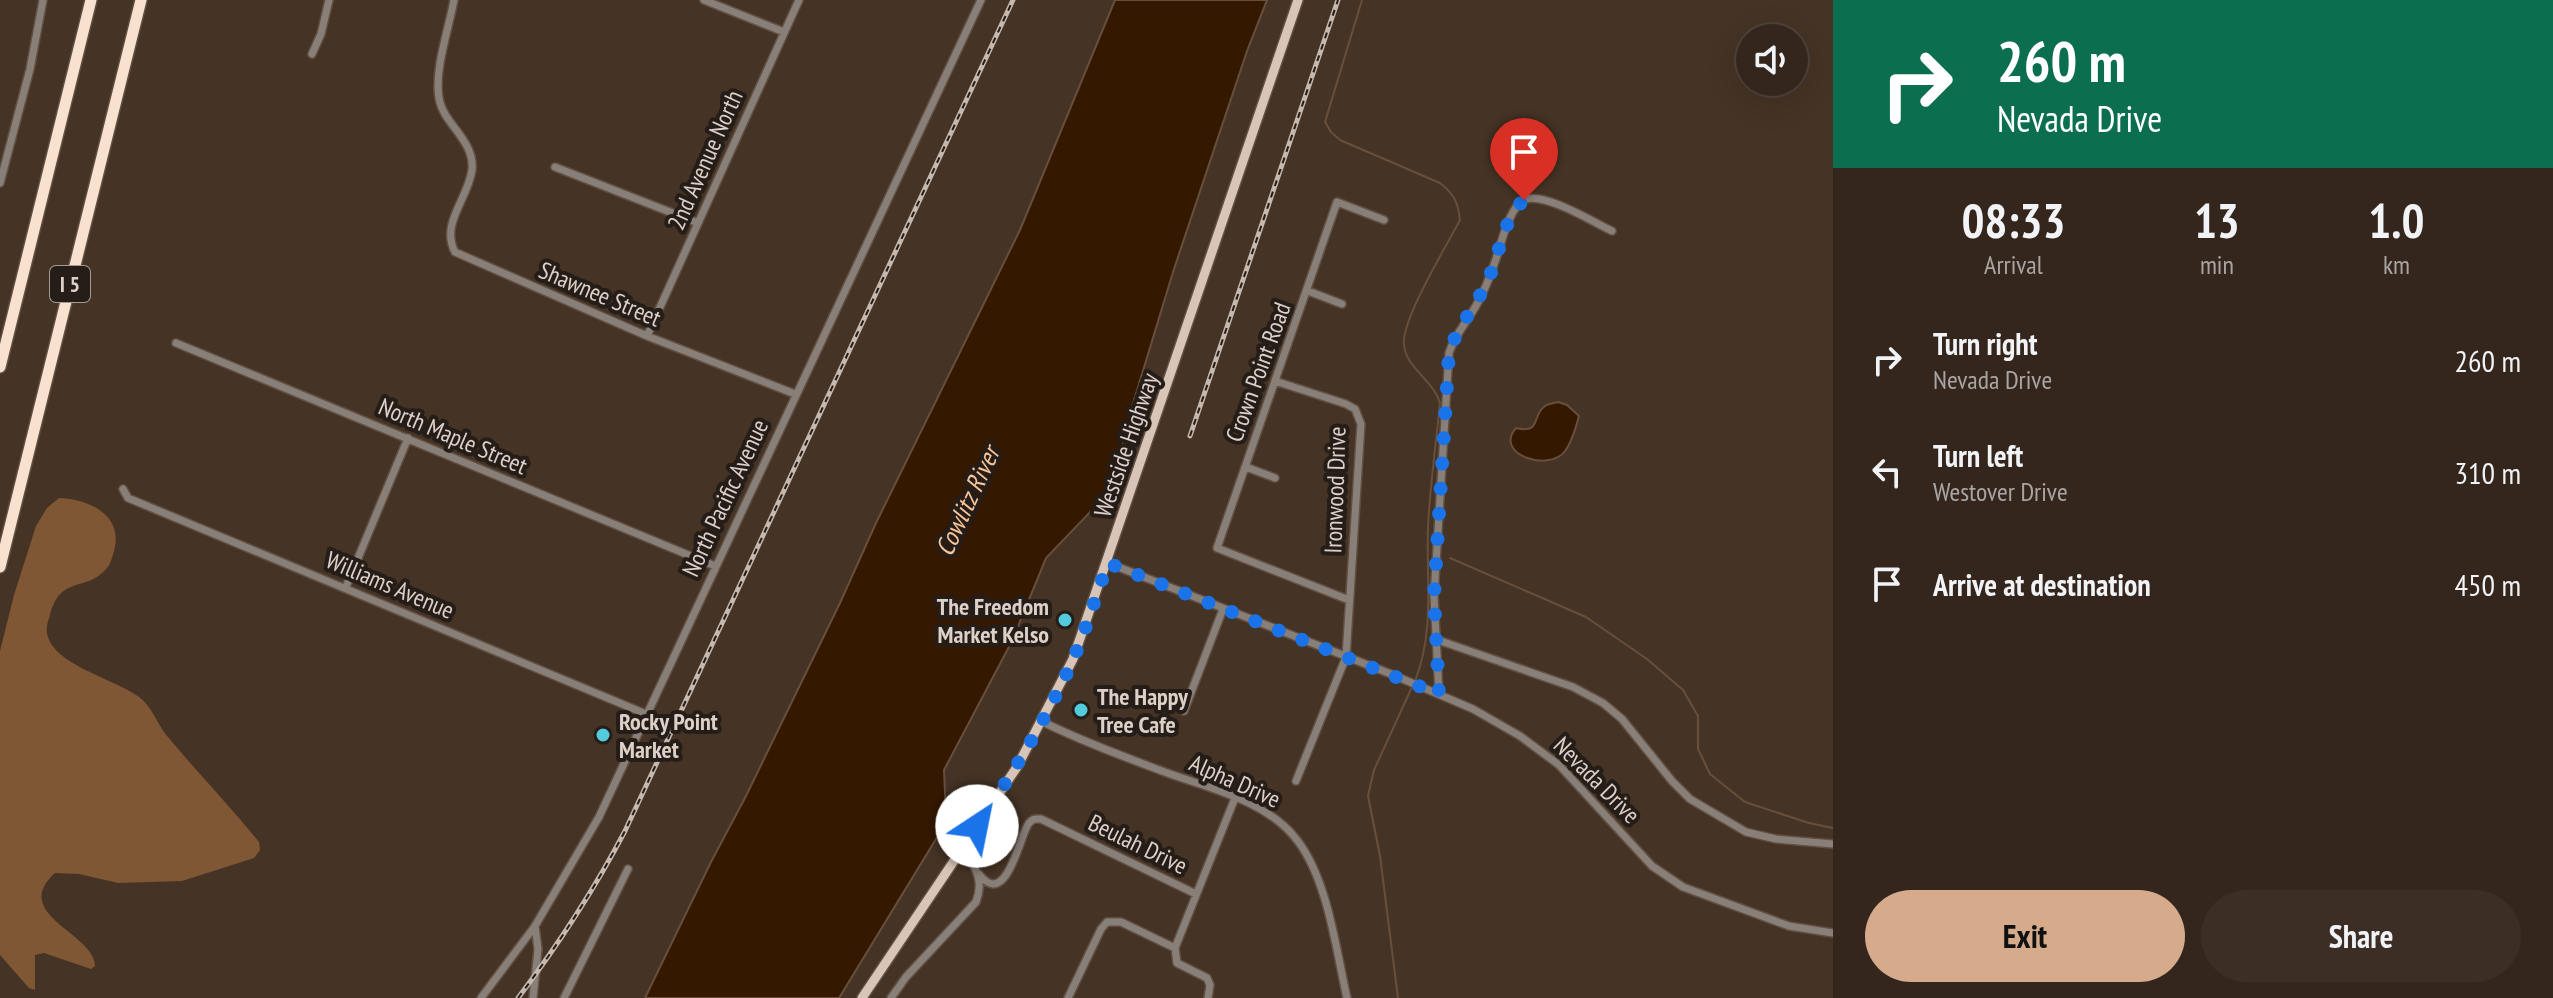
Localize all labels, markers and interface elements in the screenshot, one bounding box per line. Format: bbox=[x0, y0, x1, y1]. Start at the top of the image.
map controls bbox=[1736, 24, 1808, 96]
button: sound bbox=[1736, 24, 1808, 96]
text: 260 m bbox=[1997, 25, 2126, 97]
icon: right bbox=[1865, 32, 1969, 136]
street label: 2nd Avenue North bbox=[660, 85, 750, 235]
text: Nevada Drive bbox=[1997, 95, 2162, 142]
pin bbox=[1490, 118, 1558, 200]
icon: arrive bbox=[1502, 130, 1546, 174]
text: 08:33 bbox=[1962, 189, 2065, 251]
text: 13 bbox=[2194, 189, 2240, 251]
text: 1.0 bbox=[2368, 189, 2424, 251]
text: Arrival bbox=[1984, 248, 2043, 281]
text: min bbox=[2200, 248, 2234, 281]
text: km bbox=[2383, 248, 2410, 281]
street label: Shawnee Street bbox=[534, 254, 666, 334]
road number: I 5 bbox=[50, 266, 90, 302]
street label: Crown Point Road bbox=[1218, 298, 1298, 446]
text: Turn right bbox=[1933, 324, 2037, 363]
icon: right bbox=[1865, 338, 1909, 382]
text: 260 m bbox=[2455, 341, 2521, 380]
text: Nevada Drive bbox=[1933, 363, 2052, 396]
street label: Westside Highway bbox=[1087, 369, 1165, 521]
street label: North Maple Street bbox=[374, 391, 532, 481]
street label: North Pacific Avenue bbox=[675, 414, 775, 582]
street label: Ironwood Drive bbox=[1317, 426, 1353, 554]
text: Turn left bbox=[1933, 436, 2023, 475]
water label: Cowlitz River bbox=[927, 438, 1008, 561]
icon: left bbox=[1865, 450, 1909, 494]
text: 310 m bbox=[2455, 453, 2521, 492]
text: Westover Drive bbox=[1933, 475, 2068, 508]
street label: Williams Avenue bbox=[321, 544, 459, 626]
icon: arrive bbox=[1865, 562, 1909, 606]
text: Arrive at destination bbox=[1933, 565, 2151, 604]
text: 450 m bbox=[2455, 565, 2521, 604]
place label: The Freedom Market Kelso bbox=[937, 591, 1049, 650]
marker: The Freedom Market Kelso bbox=[1056, 611, 1074, 629]
place label: The Happy Tree Cafe bbox=[1097, 681, 1188, 740]
marker: The Happy Tree Cafe bbox=[1072, 701, 1090, 719]
place label: Rocky Point Market bbox=[619, 706, 718, 765]
marker: Rocky Point Market bbox=[594, 726, 612, 744]
street label: Nevada Drive bbox=[1547, 730, 1647, 830]
street label: Alpha Drive bbox=[1185, 747, 1285, 815]
position arrow bbox=[935, 784, 1019, 868]
street label: Beulah Drive bbox=[1084, 807, 1192, 881]
button: Exit bbox=[1865, 890, 2185, 982]
button: Share bbox=[2201, 890, 2521, 982]

